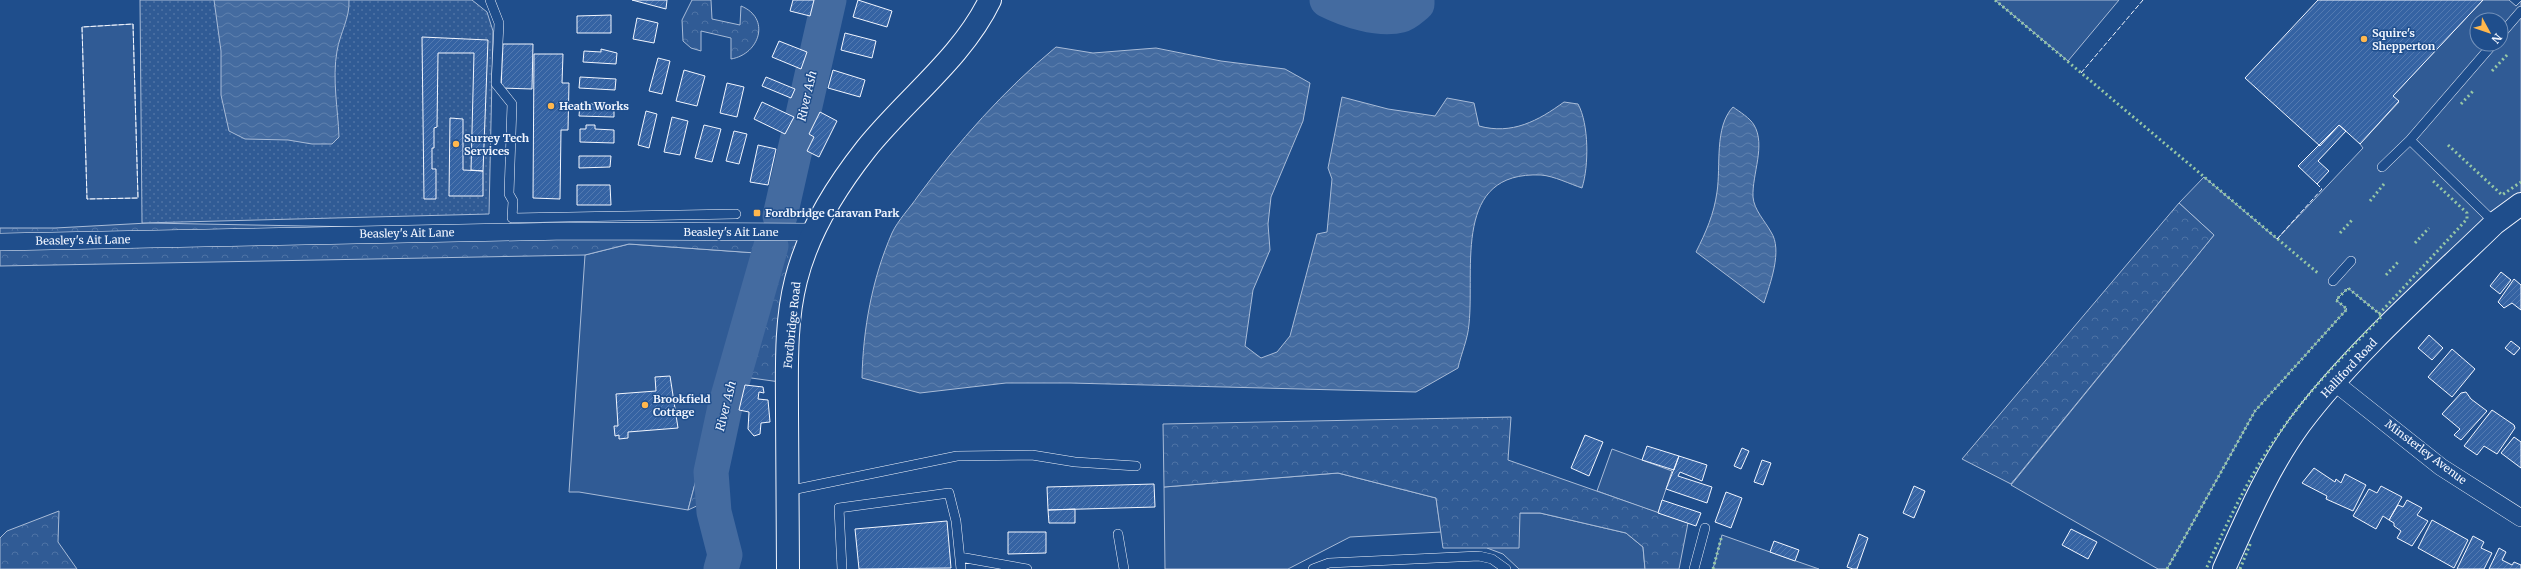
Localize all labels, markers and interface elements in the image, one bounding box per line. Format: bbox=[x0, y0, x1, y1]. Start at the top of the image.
north arrow bbox=[2469, 12, 2509, 52]
place label: Squire's Shepperton bbox=[2372, 26, 2436, 53]
text: N bbox=[2488, 31, 2505, 46]
marker: Squire's Shepperton bbox=[2359, 34, 2369, 44]
water label: River Ash bbox=[793, 69, 820, 123]
place label: Heath Works bbox=[559, 99, 629, 113]
marker: Heath Works bbox=[546, 101, 556, 111]
place label: Surrey Tech Services bbox=[464, 131, 530, 158]
marker: Surrey Tech Services bbox=[451, 139, 461, 149]
place label: Fordbridge Caravan Park bbox=[765, 206, 900, 220]
marker: Fordbridge Caravan Park bbox=[752, 208, 762, 218]
street label: Beasley's Ait Lane bbox=[359, 225, 455, 241]
street label: Beasley's Ait Lane bbox=[683, 225, 779, 239]
street label: Beasley's Ait Lane bbox=[35, 232, 131, 248]
street label: Fordbridge Road bbox=[780, 281, 804, 369]
street label: Halliford Road bbox=[2318, 335, 2380, 401]
water label: River Ash bbox=[712, 379, 739, 433]
place label: Brookfield Cottage bbox=[653, 392, 711, 419]
marker: Brookfield Cottage bbox=[640, 400, 650, 410]
street label: Minsterley Avenue bbox=[2383, 417, 2470, 487]

